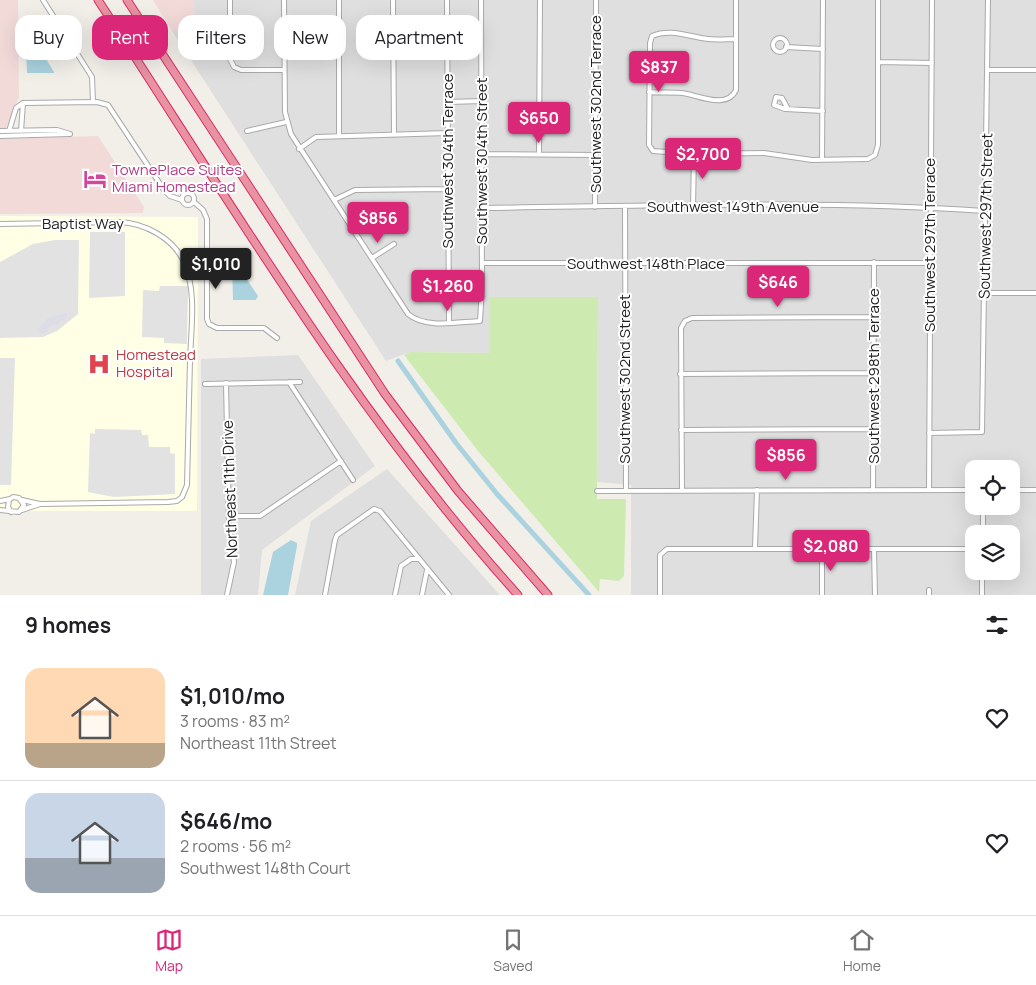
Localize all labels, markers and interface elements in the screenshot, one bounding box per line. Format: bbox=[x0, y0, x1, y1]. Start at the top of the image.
chip: Buy bbox=[15, 15, 82, 60]
chip: Rent bbox=[92, 15, 168, 60]
chip: Filters bbox=[178, 15, 264, 60]
chip: New bbox=[274, 15, 346, 60]
chip: Apartment bbox=[356, 15, 482, 60]
street label: Southwest 302nd Terrace bbox=[585, 15, 606, 193]
pin: $837 bbox=[629, 51, 689, 93]
text: $837 bbox=[640, 56, 678, 78]
street label: Southwest 304th Terrace bbox=[437, 73, 458, 249]
street label: Southwest 304th Street bbox=[471, 77, 492, 245]
pin: $650 bbox=[509, 102, 569, 144]
text: $650 bbox=[519, 107, 559, 129]
street label: Southwest 297th Street bbox=[974, 133, 997, 299]
pin: $2,700 bbox=[662, 138, 744, 180]
text: $2,700 bbox=[676, 143, 730, 165]
street label: Southwest 297th Terrace bbox=[919, 158, 940, 332]
place label: TownePlace Suites Miami Homestead bbox=[112, 159, 242, 197]
hotel icon: TownePlace Suites Miami Homestead bbox=[82, 166, 108, 192]
street label: Southwest 149th Avenue bbox=[647, 196, 819, 217]
pin: $856 bbox=[348, 202, 408, 244]
text: $856 bbox=[358, 207, 398, 229]
street label: Baptist Way bbox=[42, 213, 124, 234]
pin: $1,010 bbox=[175, 248, 257, 290]
text: $1,010 bbox=[191, 253, 241, 275]
street label: Southwest 148th Place bbox=[567, 253, 725, 274]
pin: $646 bbox=[748, 266, 808, 308]
pin: $1,260 bbox=[407, 270, 489, 312]
text: $646 bbox=[758, 271, 798, 293]
text: $1,260 bbox=[422, 275, 474, 297]
street label: Southwest 298th Terrace bbox=[863, 288, 884, 464]
street label: Southwest 302nd Street bbox=[614, 294, 635, 464]
place label: Homestead Hospital bbox=[116, 344, 196, 382]
hospital icon: Homestead Hospital bbox=[86, 351, 112, 377]
street label: Northeast 11th Drive bbox=[217, 419, 242, 558]
pin: $856 bbox=[756, 438, 816, 481]
text: $856 bbox=[766, 444, 806, 466]
map controls bbox=[965, 460, 1020, 580]
button: locate bbox=[965, 460, 1020, 515]
button: layers bbox=[965, 525, 1020, 580]
pin: $2,080 bbox=[790, 530, 872, 572]
text: $2,080 bbox=[803, 535, 859, 557]
text: 9 homes bbox=[25, 611, 111, 639]
icon: filters bbox=[983, 611, 1011, 639]
text: $1,010/mo bbox=[180, 682, 285, 710]
icon: home bbox=[65, 688, 125, 748]
icon: heart bbox=[983, 704, 1011, 732]
text: 3 rooms · 83 m² bbox=[180, 710, 290, 732]
text: Northeast 11th Street bbox=[180, 732, 337, 754]
text: $646/mo bbox=[180, 807, 272, 835]
icon: home bbox=[65, 813, 125, 873]
icon: heart bbox=[983, 829, 1011, 857]
text: 2 rooms · 56 m² bbox=[180, 835, 291, 857]
text: Southwest 148th Court bbox=[180, 857, 351, 879]
tab: Map bbox=[155, 926, 183, 975]
tab: Saved bbox=[493, 926, 533, 975]
tab: Home bbox=[843, 926, 881, 975]

